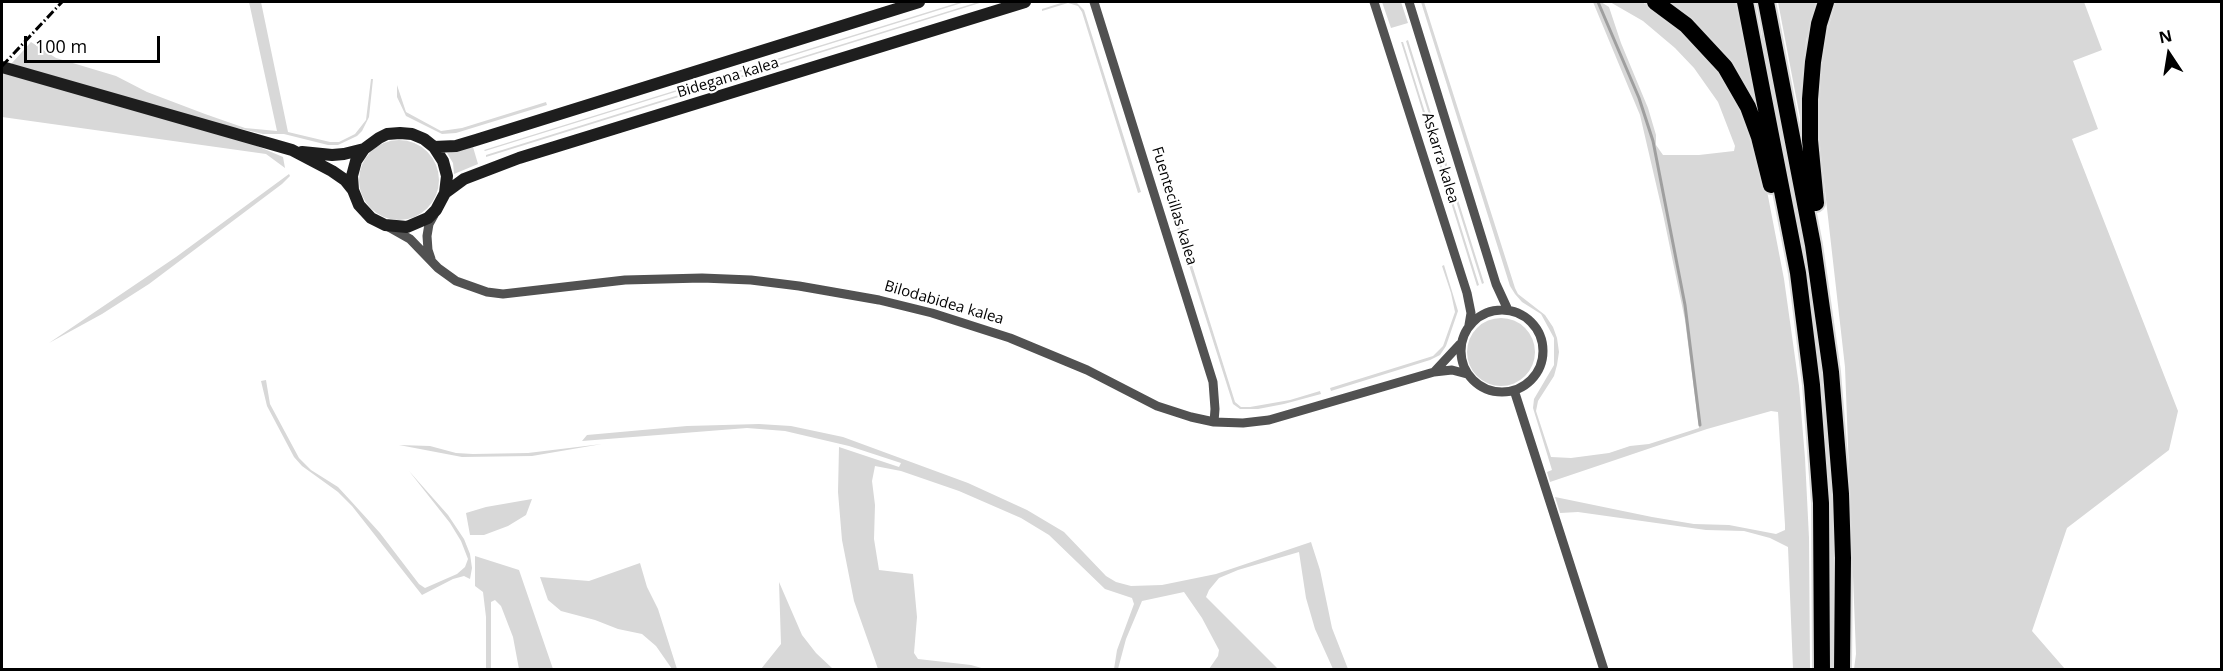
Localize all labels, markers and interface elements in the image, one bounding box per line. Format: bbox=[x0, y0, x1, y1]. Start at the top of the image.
scale bar bbox=[27, 24, 164, 62]
north arrow bbox=[2139, 24, 2199, 84]
text: N bbox=[2157, 24, 2174, 49]
text: 100 m bbox=[35, 34, 87, 58]
street label: Bidegana kalea bbox=[675, 54, 781, 102]
street label: Askarra kalea bbox=[1418, 110, 1462, 206]
street label: Fuentecillas kalea bbox=[1147, 145, 1201, 267]
street label: Bilodabidea kalea bbox=[882, 277, 1006, 329]

